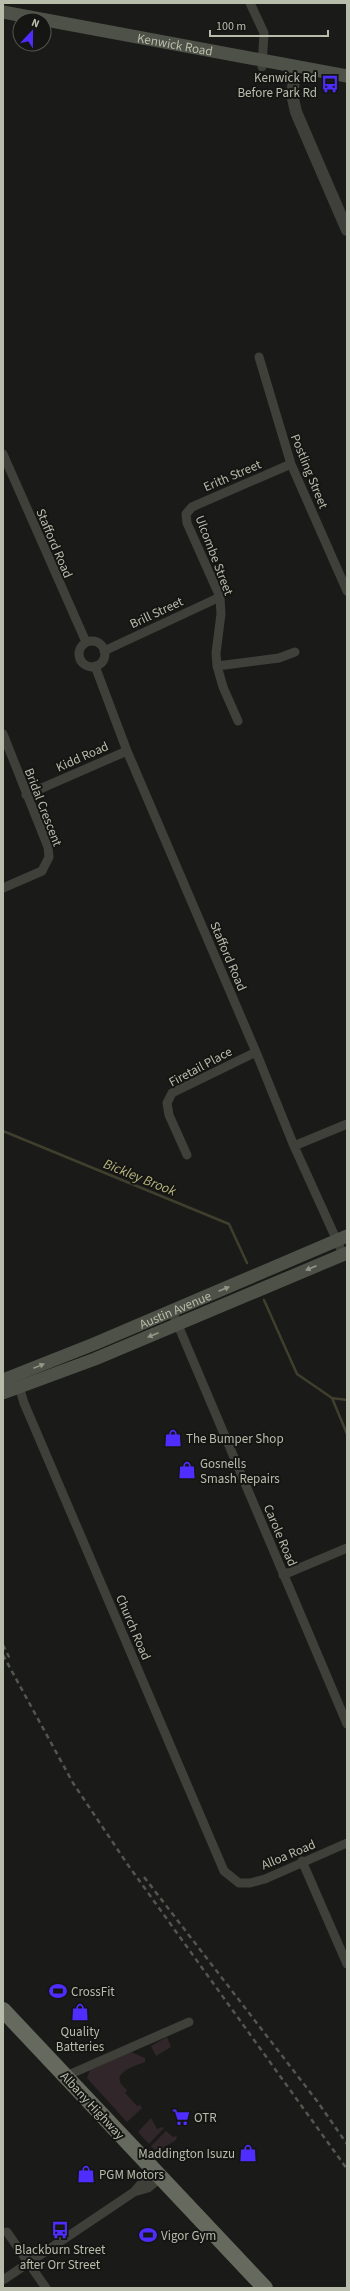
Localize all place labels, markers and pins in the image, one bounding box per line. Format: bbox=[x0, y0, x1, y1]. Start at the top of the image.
place label: Kenwick Rd Before Park Rd bbox=[237, 69, 317, 102]
bus stop icon: Kenwick Rd Before Park Rd bbox=[320, 74, 340, 94]
shop icon: The Bumper Shop bbox=[163, 1428, 183, 1448]
place label: The Bumper Shop bbox=[186, 1430, 284, 1448]
place label: Gosnells Smash Repairs bbox=[200, 1455, 280, 1488]
shop icon: Gosnells Smash Repairs bbox=[177, 1460, 197, 1480]
sports icon: CrossFit bbox=[48, 1981, 68, 2001]
place label: CrossFit bbox=[71, 1983, 115, 2001]
shop icon: Quality Batteries bbox=[70, 2002, 90, 2022]
place label: Quality Batteries bbox=[56, 2023, 105, 2056]
supermarket icon: OTR bbox=[171, 2107, 191, 2127]
place label: OTR bbox=[194, 2109, 217, 2127]
shop icon: Maddington Isuzu bbox=[238, 2143, 258, 2163]
place label: Maddington Isuzu bbox=[138, 2145, 235, 2163]
shop icon: PGM Motors bbox=[76, 2164, 96, 2184]
place label: PGM Motors bbox=[99, 2166, 164, 2184]
bus stop icon: Blackburn Street after Orr Street bbox=[50, 2220, 70, 2240]
sports icon: Vigor Gym bbox=[138, 2225, 158, 2245]
place label: Vigor Gym bbox=[161, 2227, 216, 2245]
place label: Blackburn Street after Orr Street bbox=[15, 2241, 106, 2274]

